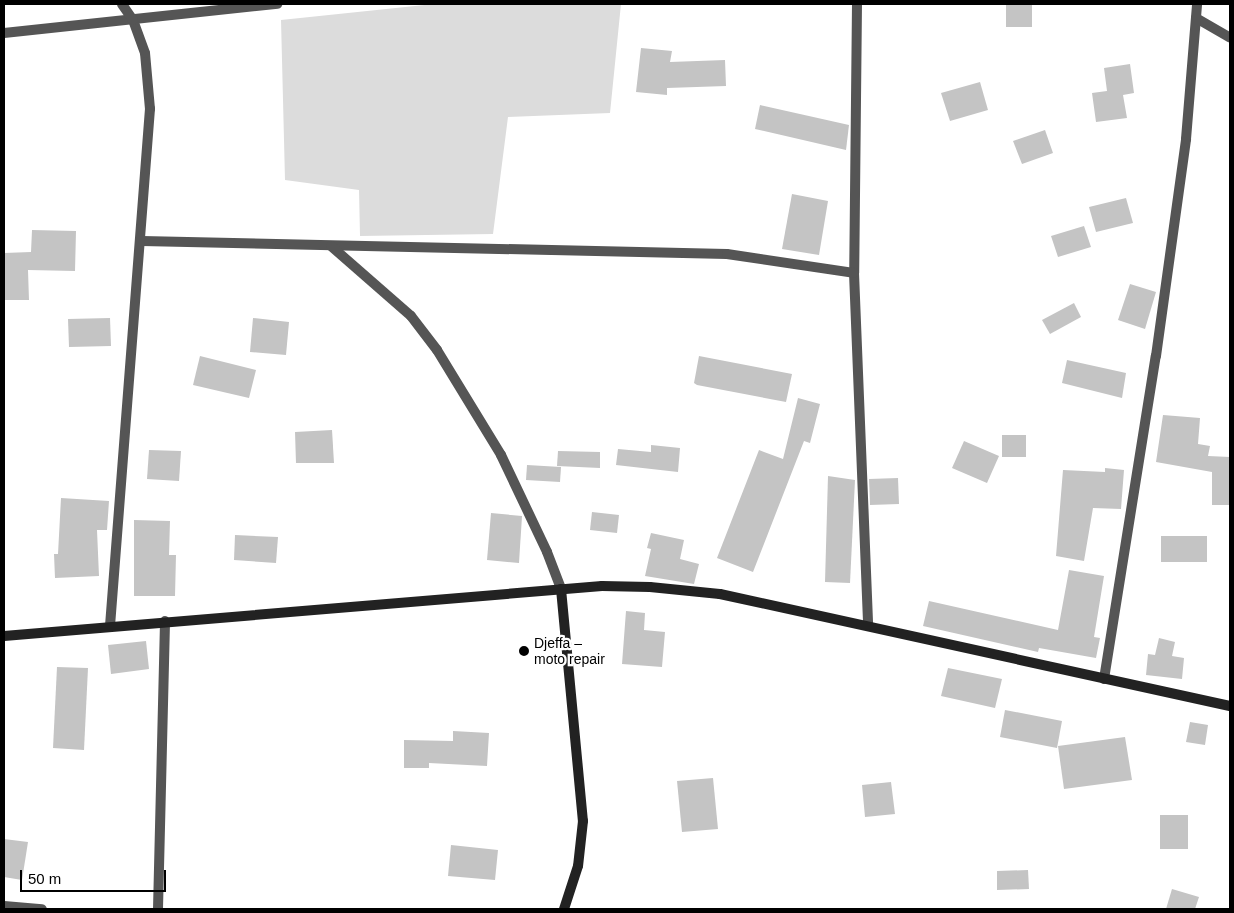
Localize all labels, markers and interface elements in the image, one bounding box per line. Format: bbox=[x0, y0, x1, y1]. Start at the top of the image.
place label: Djeffa – moto repair bbox=[534, 635, 605, 668]
marker: Djeffa – moto repair bbox=[518, 645, 530, 657]
scale bar bbox=[22, 860, 169, 892]
text: 50 m bbox=[28, 870, 61, 887]

